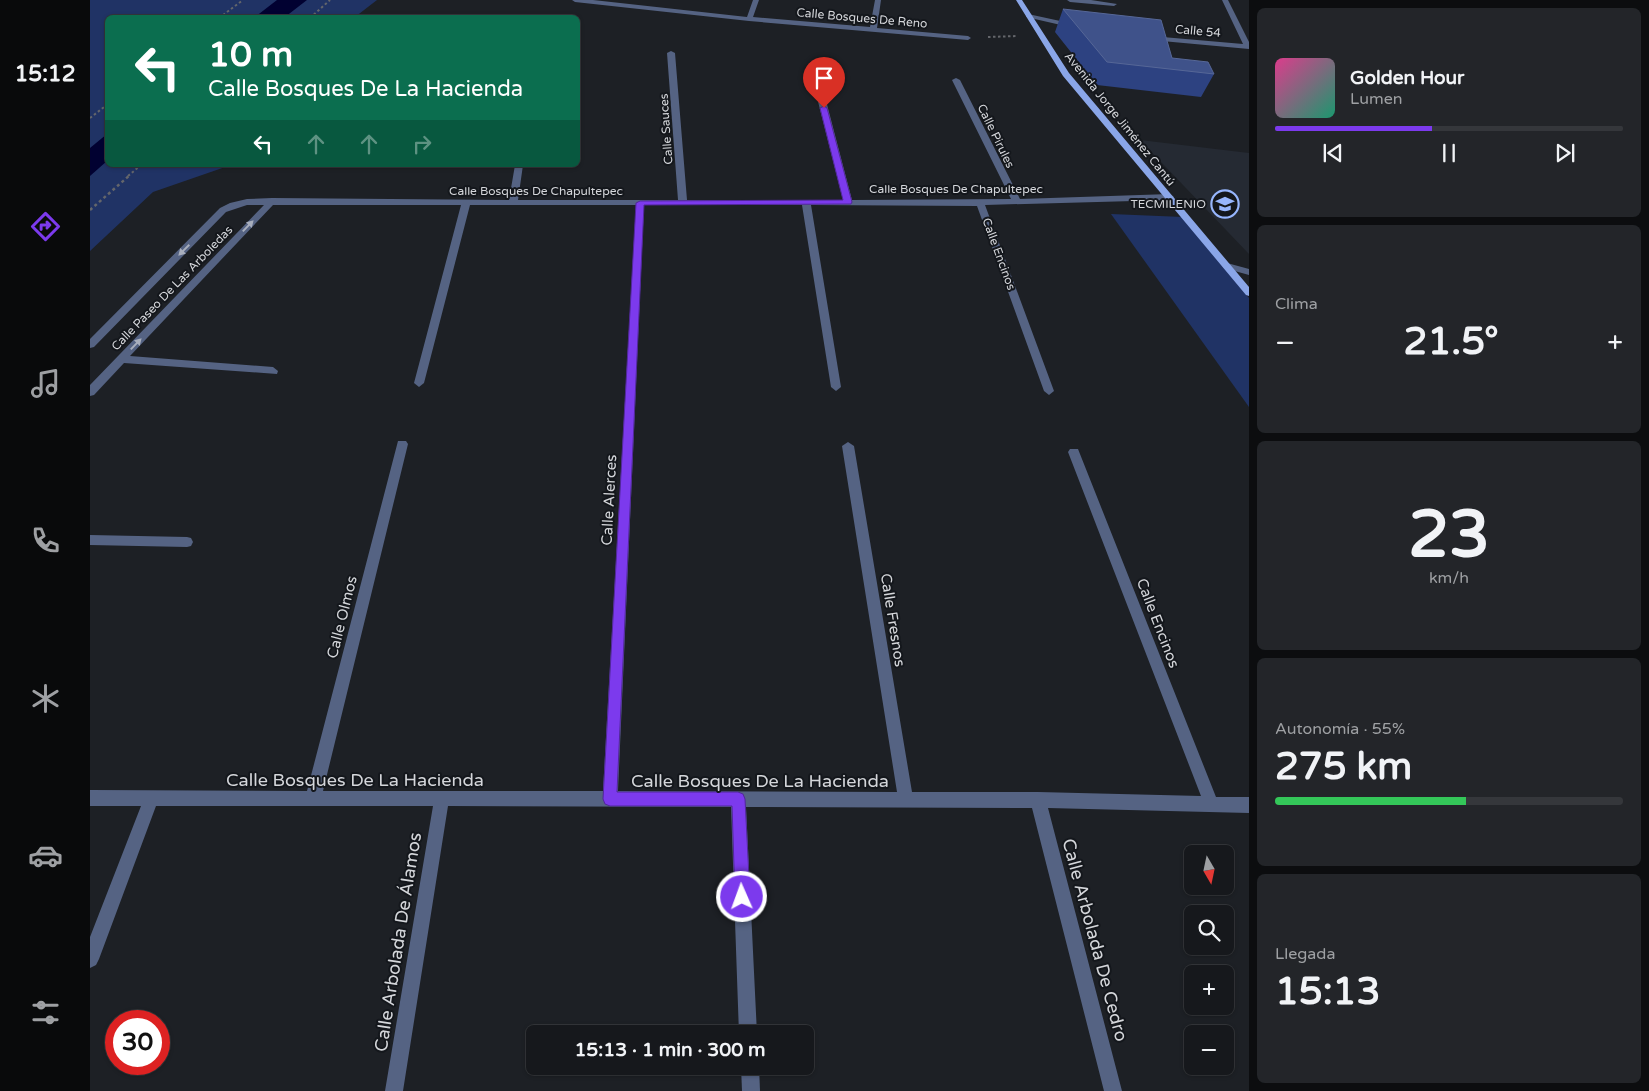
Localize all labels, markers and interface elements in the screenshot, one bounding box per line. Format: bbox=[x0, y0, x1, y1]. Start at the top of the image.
street label: Calle Bosques De Reno bbox=[796, 5, 928, 31]
street label: Calle 54 bbox=[1174, 22, 1222, 40]
text: 10 m bbox=[208, 34, 293, 76]
icon: left bbox=[125, 35, 190, 100]
street label: Avenida Jorge Jiménez Cantú bbox=[1062, 49, 1178, 189]
pin bbox=[803, 57, 845, 108]
text: 15:12 bbox=[15, 61, 75, 87]
icon: arrive bbox=[810, 64, 838, 92]
text: Golden Hour bbox=[1350, 67, 1464, 89]
text: Calle Bosques De La Hacienda bbox=[208, 76, 523, 102]
text: Lumen bbox=[1350, 89, 1402, 109]
street label: Calle Sauces bbox=[657, 93, 675, 165]
street label: Calle Pirules bbox=[975, 102, 1018, 170]
icon: left bbox=[249, 130, 277, 158]
icon: ahead bbox=[302, 130, 330, 158]
icon: ahead bbox=[355, 130, 383, 158]
icon: right bbox=[408, 130, 436, 158]
icon: previous bbox=[1319, 139, 1347, 167]
icon: pause bbox=[1435, 139, 1463, 167]
icon: next bbox=[1551, 139, 1579, 167]
street label: Calle Bosques De Chapultepec bbox=[869, 182, 1043, 196]
street label: Calle Bosques De Chapultepec bbox=[449, 184, 623, 198]
school or university icon: TECMILENIO bbox=[1210, 189, 1240, 219]
place label: TECMILENIO bbox=[1130, 197, 1206, 211]
icon: directions bbox=[28, 209, 63, 244]
street label: Calle Encinos bbox=[979, 216, 1019, 292]
one-way arrow bbox=[242, 221, 254, 233]
street label: Calle Paseo De Las Arboledas bbox=[109, 223, 236, 353]
one-way arrow bbox=[178, 243, 190, 255]
text: Clima bbox=[1275, 294, 1318, 314]
text: 21.5° bbox=[1404, 319, 1499, 365]
text: − bbox=[1275, 326, 1295, 360]
text: + bbox=[1607, 326, 1623, 360]
one-way arrow bbox=[130, 338, 142, 350]
icon: music bbox=[28, 366, 63, 401]
street label: Calle Alerces bbox=[598, 454, 620, 546]
text: 23 bbox=[1408, 496, 1490, 575]
icon: phone bbox=[28, 523, 63, 558]
text: km/h bbox=[1429, 568, 1469, 588]
street label: Calle Fresnos bbox=[877, 572, 909, 668]
street label: Calle Olmos bbox=[323, 574, 361, 660]
street label: Calle Encinos bbox=[1133, 576, 1183, 670]
icon: climate bbox=[28, 681, 63, 716]
text: Autonomía · 55% bbox=[1275, 719, 1405, 739]
text: 275 km bbox=[1275, 744, 1412, 790]
street label: Calle Bosques De La Hacienda bbox=[226, 769, 484, 791]
street label: Calle Bosques De La Hacienda bbox=[631, 770, 889, 792]
street label: Calle Arbolada De Álamos bbox=[370, 831, 426, 1053]
street label: Calle Arbolada De Cedro bbox=[1057, 836, 1133, 1044]
icon: car bbox=[28, 838, 63, 873]
north arrow bbox=[1184, 845, 1234, 895]
map controls bbox=[1184, 845, 1234, 1075]
position arrow bbox=[715, 870, 767, 922]
button: search bbox=[1184, 905, 1234, 955]
text: Llegada bbox=[1275, 944, 1335, 964]
button: + bbox=[1184, 965, 1234, 1015]
text: 15:13 bbox=[1275, 969, 1380, 1015]
icon: filters bbox=[28, 995, 63, 1030]
speed limit sign: 30 bbox=[105, 1010, 170, 1075]
button: − bbox=[1184, 1025, 1234, 1075]
text: 15:13 · 1 min · 300 m bbox=[574, 1039, 766, 1061]

